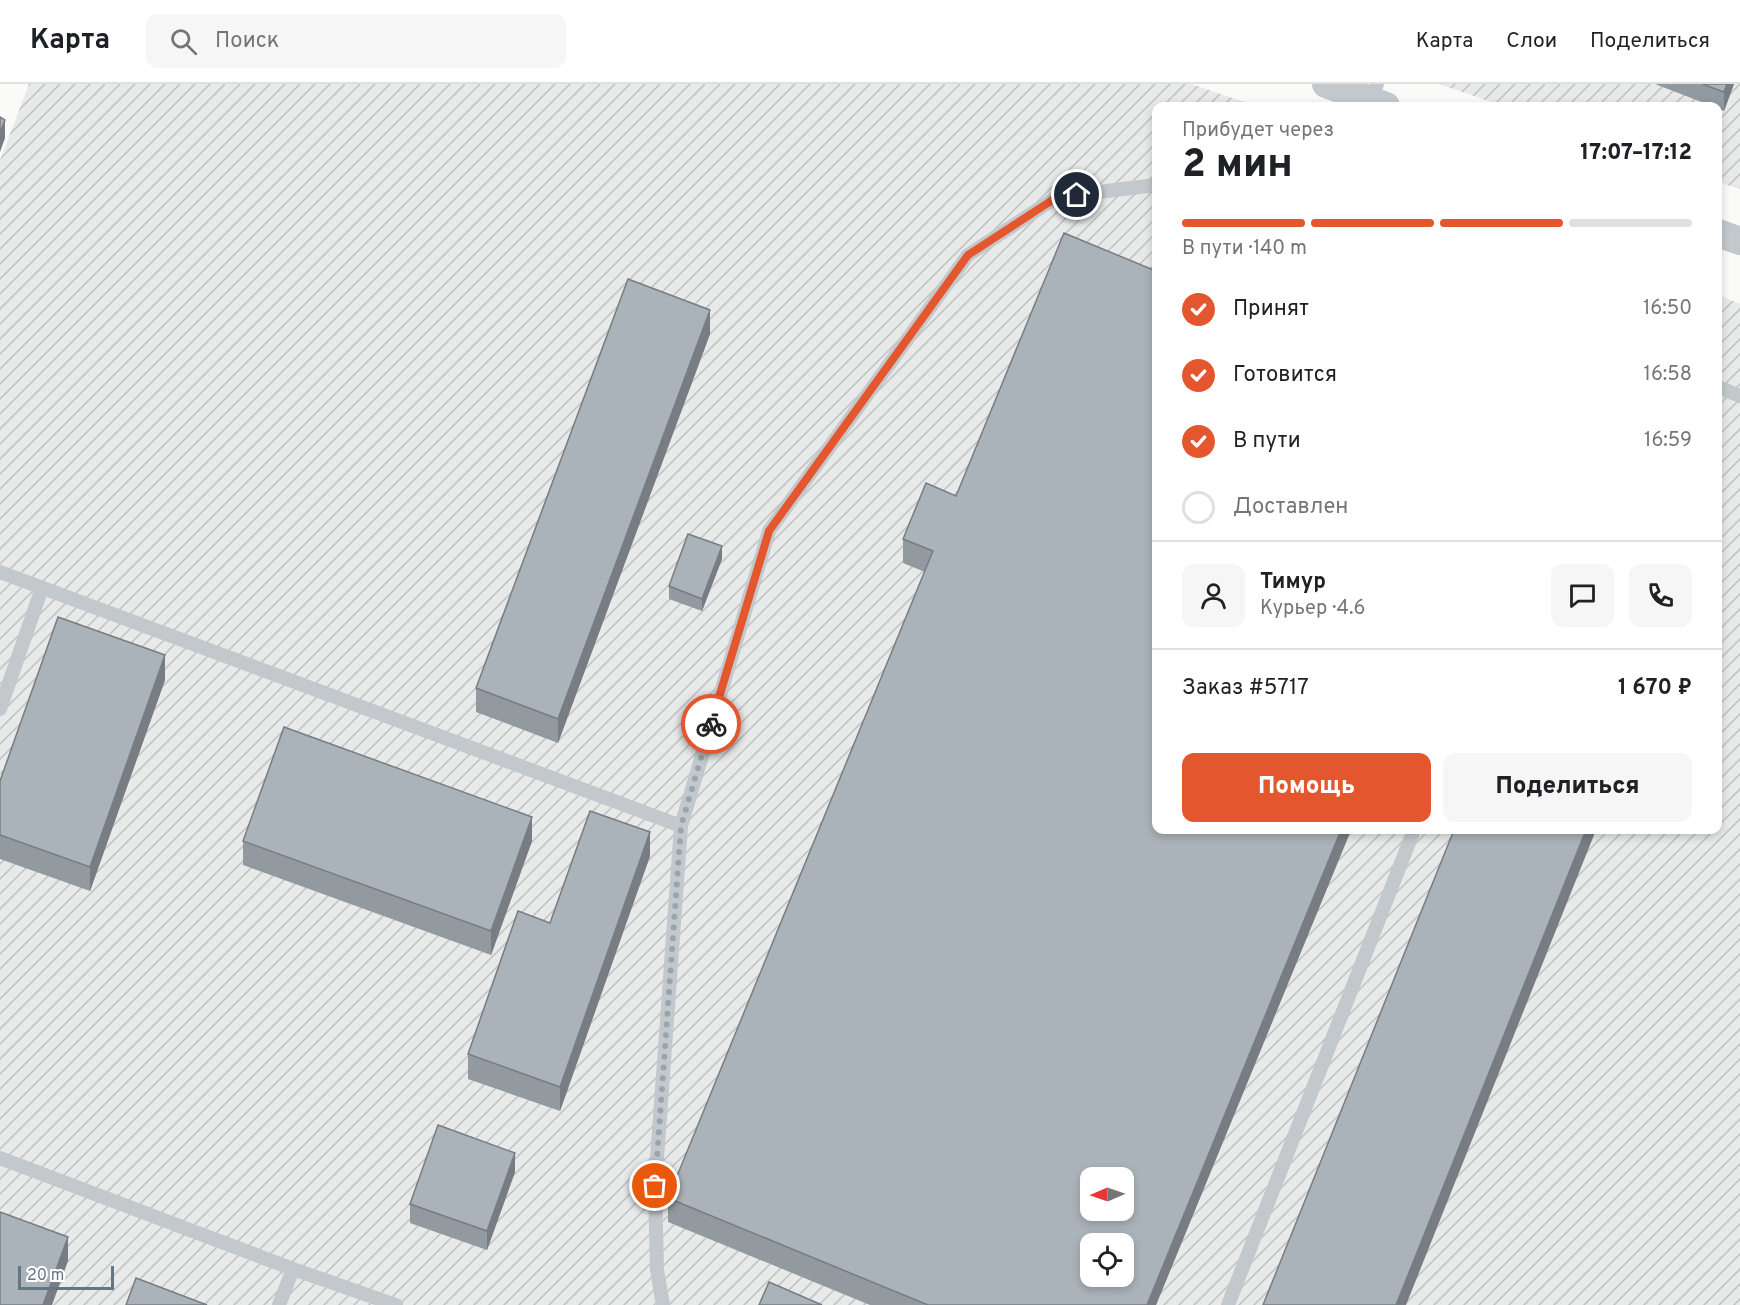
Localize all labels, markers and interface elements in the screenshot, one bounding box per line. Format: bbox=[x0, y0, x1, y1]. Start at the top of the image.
search box bbox=[146, 14, 566, 68]
text: Карта bbox=[30, 23, 110, 59]
icon: search bbox=[167, 25, 200, 58]
text: Поиск bbox=[215, 28, 279, 55]
text: Карта bbox=[1416, 28, 1473, 55]
text: Слои bbox=[1506, 28, 1557, 55]
text: Поделиться bbox=[1590, 28, 1710, 55]
text: Прибудет через bbox=[1182, 118, 1334, 144]
text: 17:07–17:12 bbox=[1580, 140, 1692, 167]
text: 2 мин bbox=[1182, 142, 1293, 191]
pin bbox=[1051, 169, 1102, 220]
icon: home bbox=[1060, 178, 1093, 211]
text: В пути · 140 m bbox=[1182, 236, 1307, 262]
icon: check bbox=[1182, 293, 1215, 326]
text: Принят bbox=[1233, 296, 1309, 323]
text: 16:50 bbox=[1643, 296, 1692, 322]
icon: check bbox=[1182, 359, 1215, 392]
text: Готовится bbox=[1233, 362, 1337, 389]
text: 16:58 bbox=[1643, 362, 1692, 388]
icon: check bbox=[1182, 425, 1215, 458]
text: В пути bbox=[1233, 428, 1301, 455]
text: 16:59 bbox=[1644, 428, 1692, 454]
text: Доставлен bbox=[1233, 494, 1348, 521]
button: person bbox=[1182, 564, 1245, 627]
button: chat bbox=[1551, 564, 1614, 627]
button: phone bbox=[1629, 564, 1692, 627]
text: Тимур bbox=[1260, 569, 1326, 596]
text: Курьер · 4.6 bbox=[1260, 596, 1365, 622]
text: Заказ #5717 bbox=[1182, 675, 1309, 702]
text: 1 670 ₽ bbox=[1618, 675, 1692, 702]
courier bbox=[681, 694, 741, 754]
icon: bike bbox=[695, 708, 728, 741]
button: Помощь bbox=[1182, 753, 1431, 822]
button: Поделиться bbox=[1443, 753, 1692, 822]
pin bbox=[629, 1160, 680, 1211]
north arrow bbox=[1080, 1167, 1134, 1221]
map controls bbox=[1080, 1167, 1134, 1287]
icon: bag bbox=[638, 1169, 671, 1202]
button: locate bbox=[1080, 1233, 1134, 1287]
scale bar bbox=[18, 1263, 114, 1290]
text: 20 m bbox=[27, 1266, 64, 1286]

